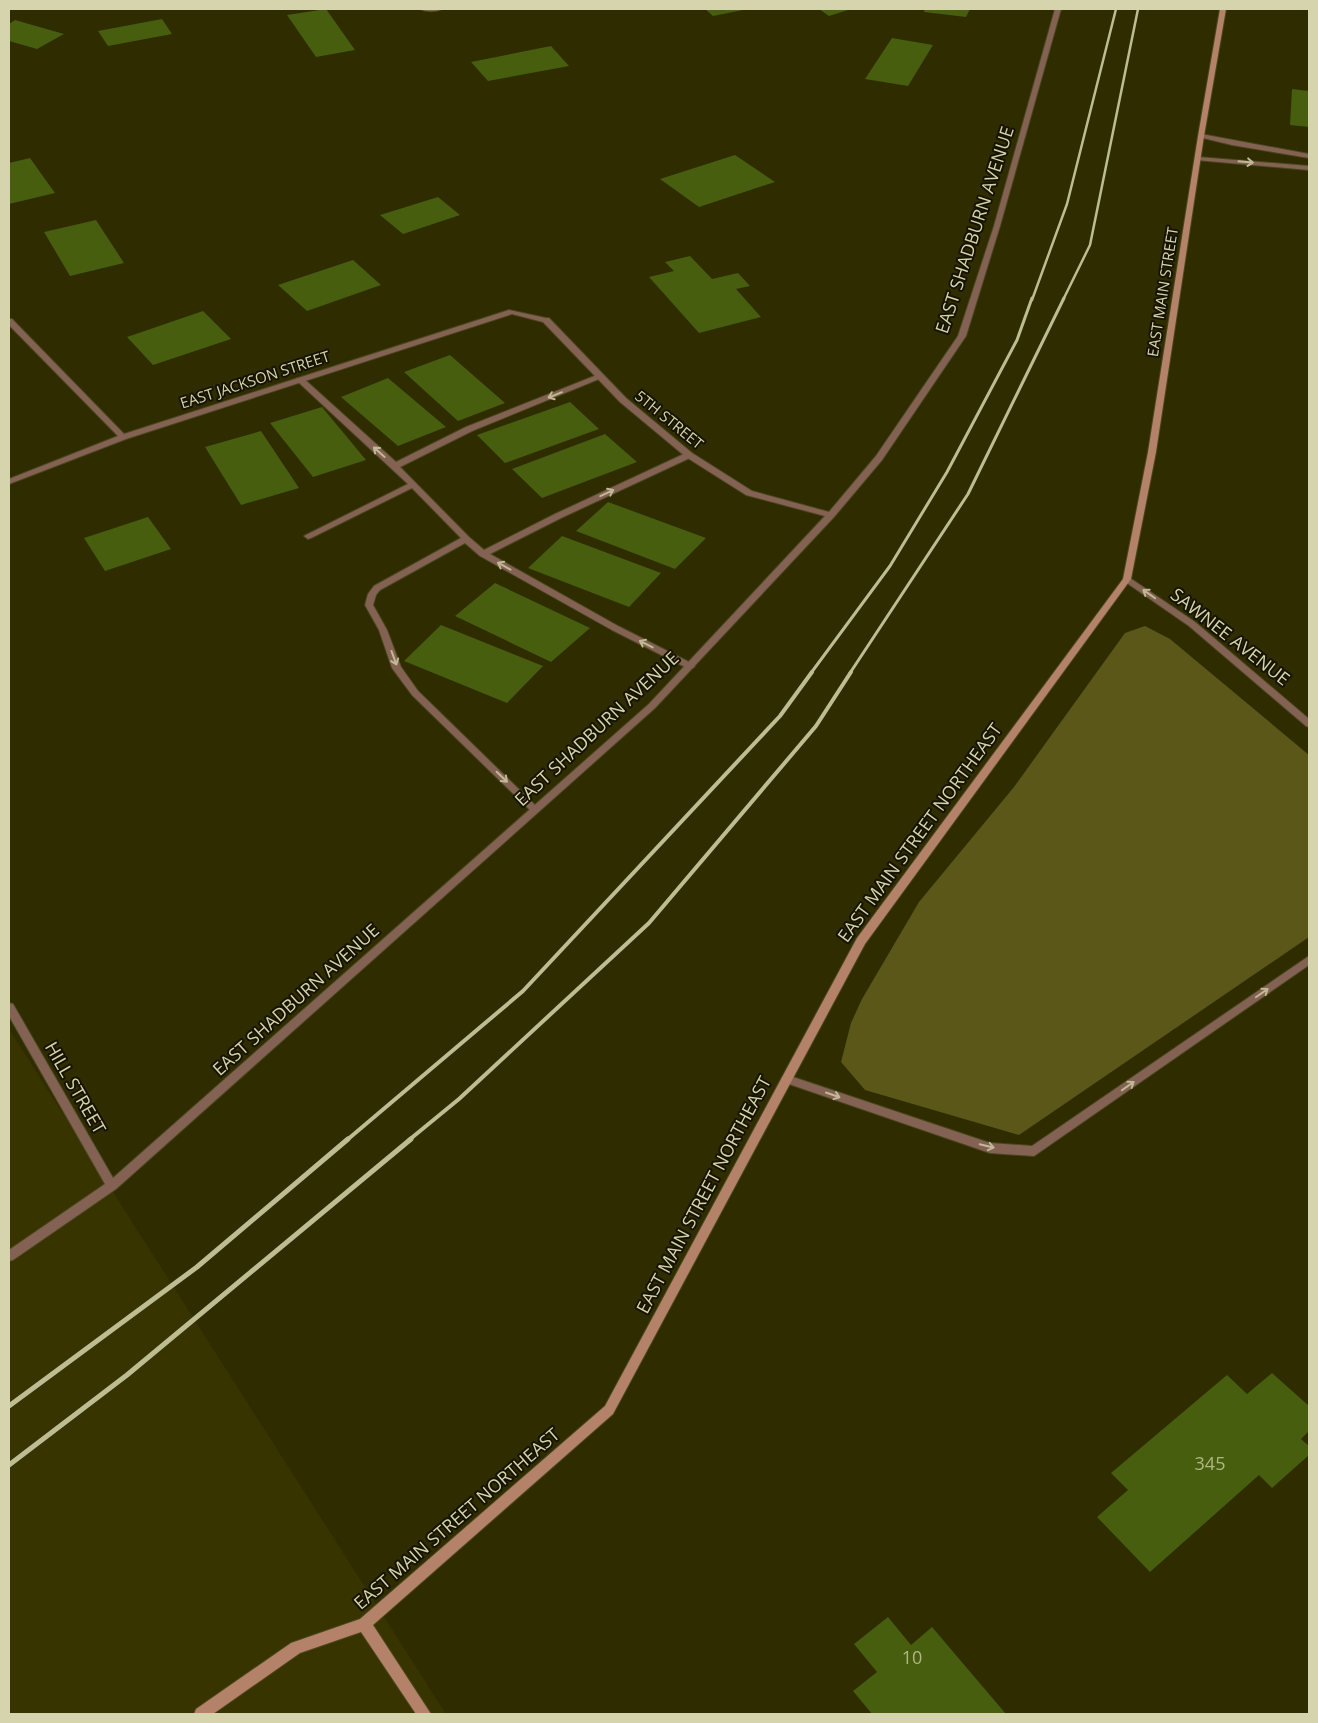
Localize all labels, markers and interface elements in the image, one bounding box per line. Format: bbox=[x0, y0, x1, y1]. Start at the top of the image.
street label: EAST SHADBURN AVENUE bbox=[929, 123, 1019, 336]
one-way arrow bbox=[1238, 157, 1254, 166]
street label: EAST MAIN STREET bbox=[1142, 225, 1182, 358]
street label: EAST JACKSON STREET bbox=[177, 345, 333, 413]
street label: 5TH STREET bbox=[631, 385, 709, 453]
one-way arrow bbox=[548, 390, 563, 400]
one-way arrow bbox=[372, 446, 385, 458]
one-way arrow bbox=[599, 488, 614, 497]
one-way arrow bbox=[497, 560, 512, 570]
street label: SAWNEE AVENUE bbox=[1166, 582, 1295, 690]
one-way arrow bbox=[1142, 589, 1156, 599]
one-way arrow bbox=[639, 639, 654, 649]
street label: EAST SHADBURN AVENUE bbox=[509, 646, 684, 811]
one-way arrow bbox=[390, 650, 399, 665]
street label: EAST MAIN STREET NORTHEAST bbox=[832, 718, 1007, 947]
one-way arrow bbox=[496, 771, 508, 784]
street label: EAST SHADBURN AVENUE bbox=[207, 918, 384, 1081]
one-way arrow bbox=[1255, 988, 1269, 998]
street label: HILL STREET bbox=[40, 1037, 112, 1138]
street label: EAST MAIN STREET NORTHEAST bbox=[630, 1072, 776, 1317]
one-way arrow bbox=[1121, 1081, 1135, 1091]
one-way arrow bbox=[825, 1091, 840, 1100]
one-way arrow bbox=[978, 1142, 994, 1151]
street label: EAST MAIN STREET NORTHEAST bbox=[348, 1422, 564, 1614]
house number: 345 bbox=[1195, 1451, 1225, 1475]
house number: 10 bbox=[902, 1645, 922, 1669]

